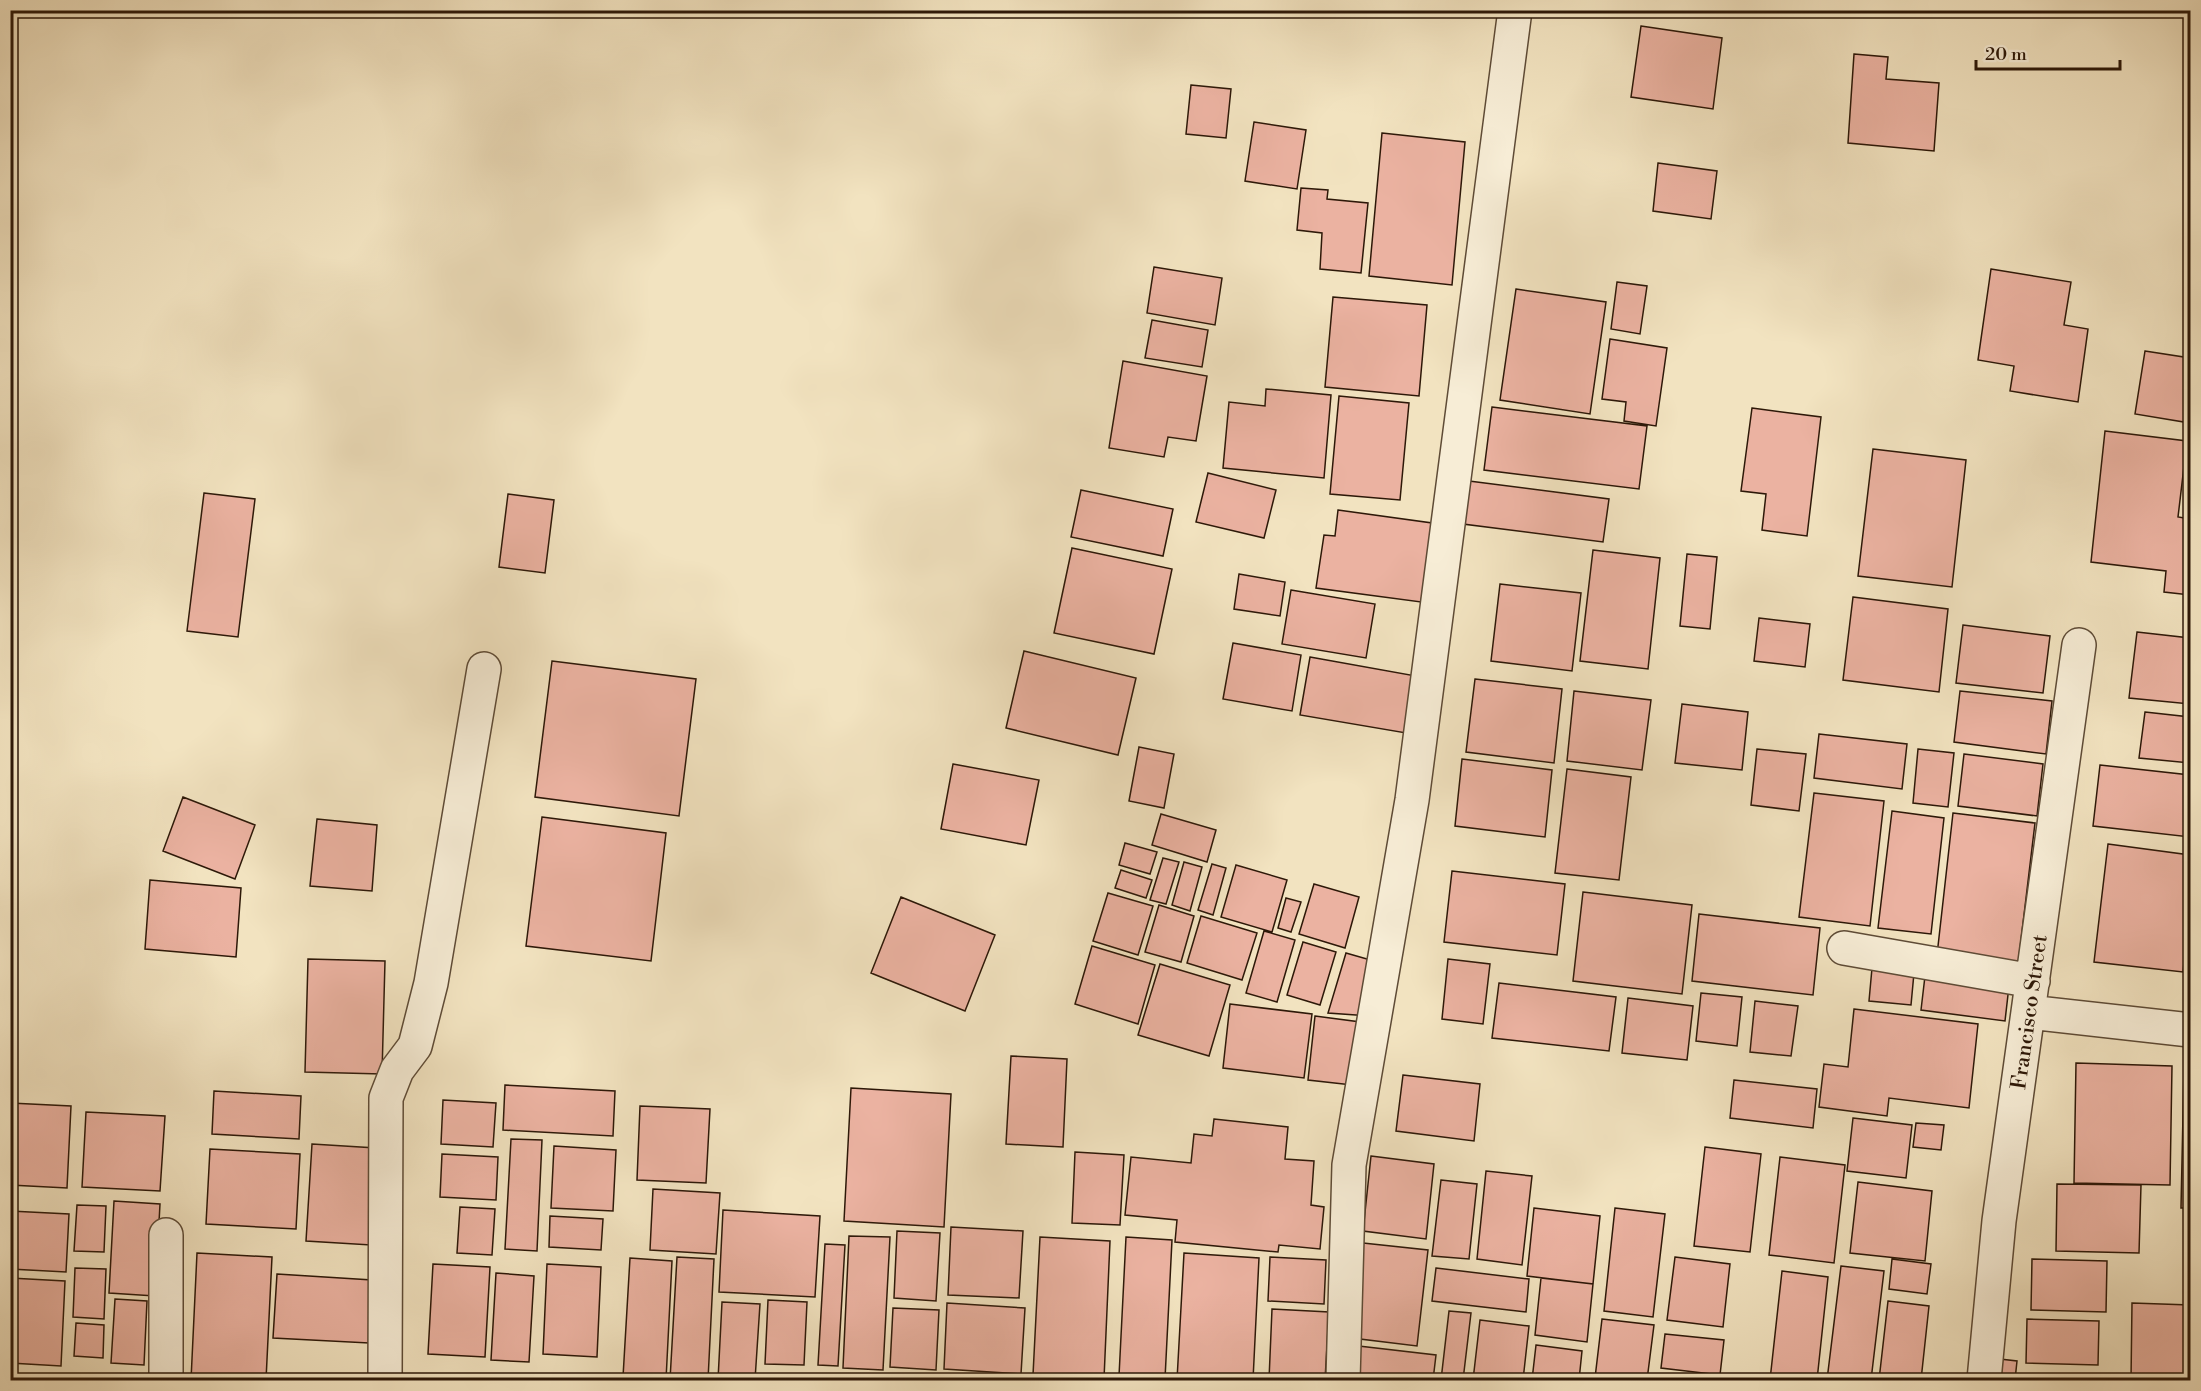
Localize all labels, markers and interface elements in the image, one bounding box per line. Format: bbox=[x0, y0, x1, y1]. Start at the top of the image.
scale bar bbox=[1976, 33, 2120, 71]
text: 20 m bbox=[1985, 43, 2027, 66]
street label: Francisco Street bbox=[2006, 932, 2054, 1091]

